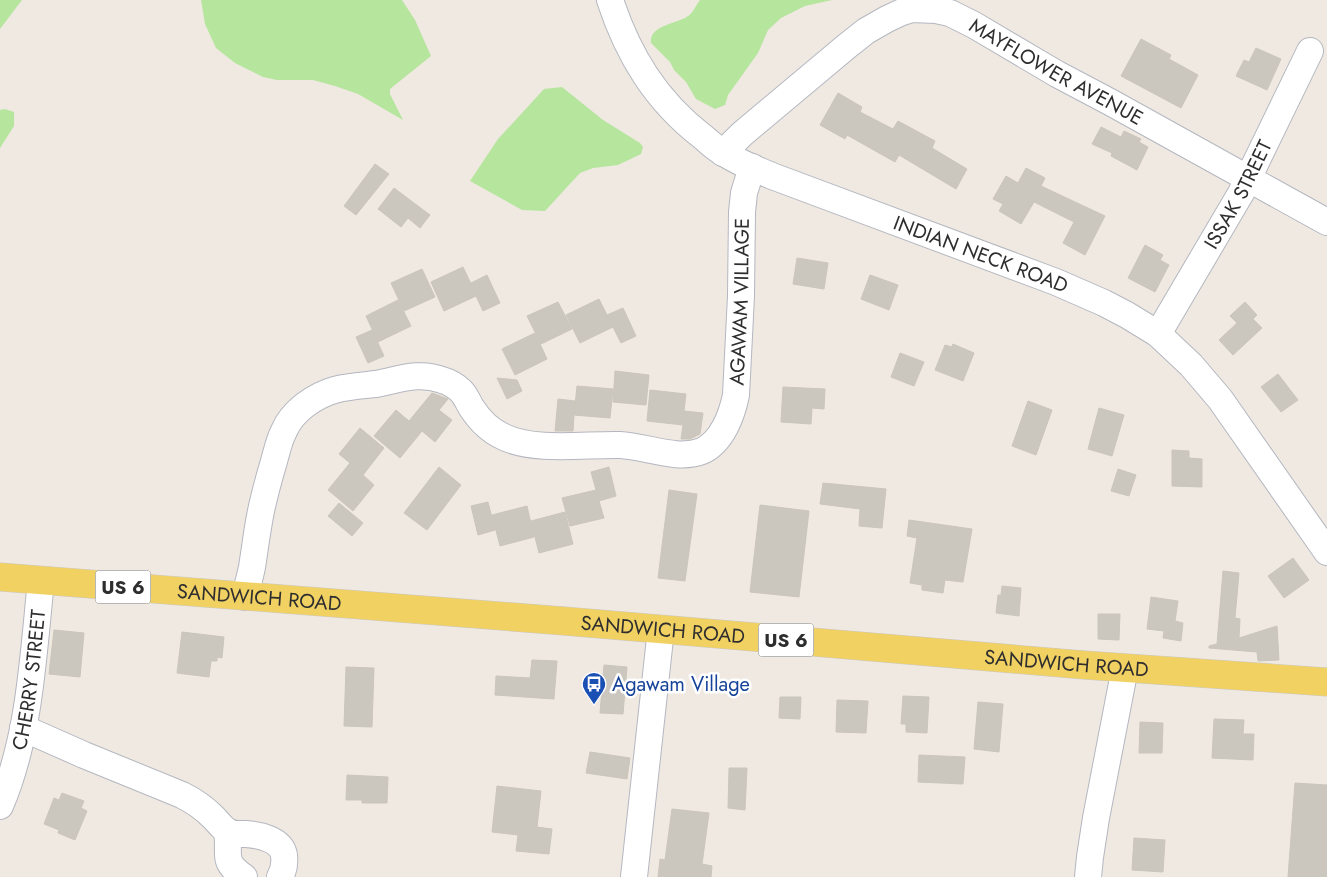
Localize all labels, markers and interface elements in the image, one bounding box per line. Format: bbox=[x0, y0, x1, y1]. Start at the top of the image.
street label: MAYFLOWER AVENUE bbox=[964, 11, 1148, 132]
street label: ISSAK STREET bbox=[1197, 134, 1279, 254]
street label: INDIAN NECK ROAD bbox=[890, 208, 1073, 300]
street label: AGAWAM VILLAGE bbox=[722, 218, 756, 386]
road number: US 6 bbox=[96, 570, 150, 604]
street label: SANDWICH ROAD bbox=[176, 576, 342, 618]
street label: CHERRY STREET bbox=[4, 608, 53, 753]
street label: SANDWICH ROAD bbox=[580, 608, 746, 651]
road number: US 6 bbox=[758, 624, 814, 656]
street label: SANDWICH ROAD bbox=[983, 642, 1150, 684]
place label: Agawam Village bbox=[612, 670, 750, 699]
bus stop icon: Agawam Village bbox=[581, 671, 607, 705]

